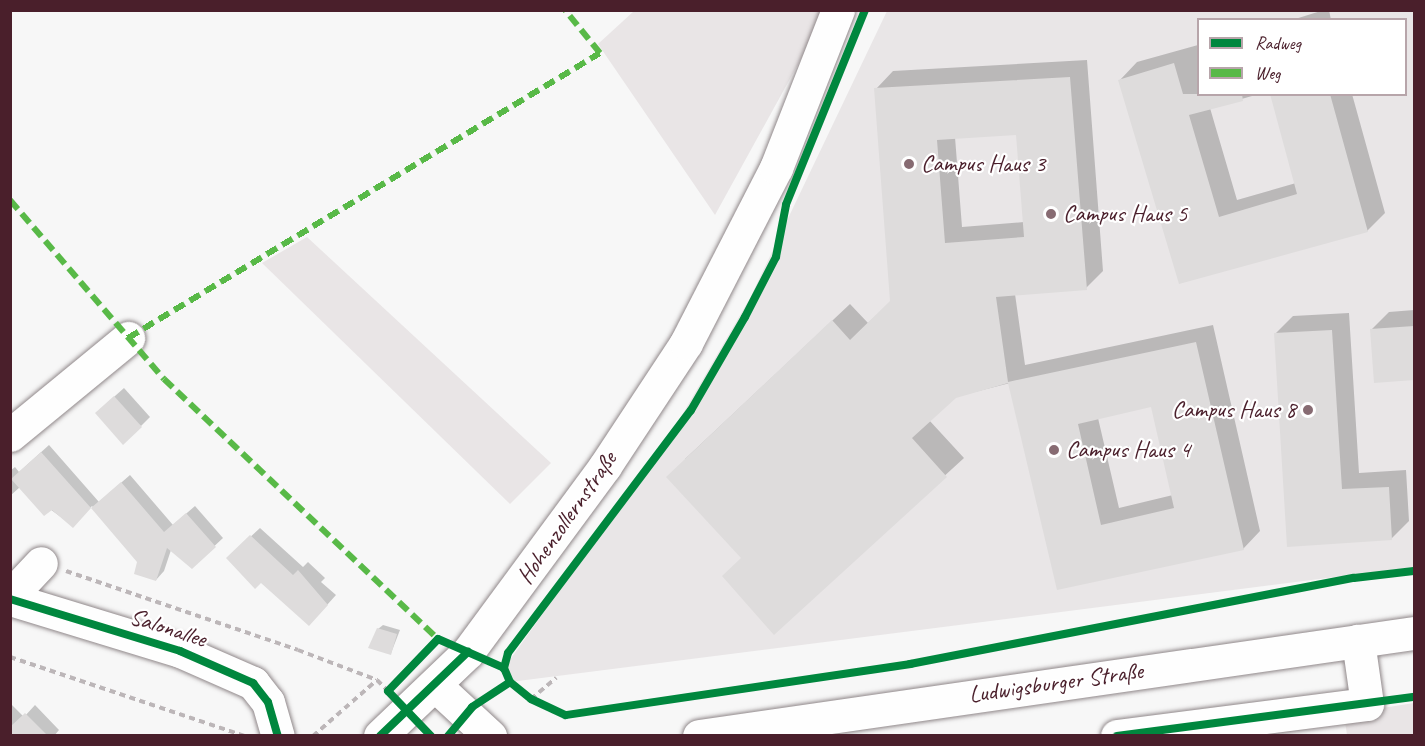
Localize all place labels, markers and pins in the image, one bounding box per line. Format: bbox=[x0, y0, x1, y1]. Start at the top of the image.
place label: Campus Haus 3 bbox=[921, 150, 1046, 178]
marker: Campus Haus 3 bbox=[902, 157, 916, 171]
place label: Campus Haus 5 bbox=[1063, 200, 1188, 228]
marker: Campus Haus 5 bbox=[1044, 207, 1058, 221]
place label: Campus Haus 8 bbox=[1171, 396, 1296, 424]
marker: Campus Haus 8 bbox=[1301, 403, 1315, 417]
place label: Campus Haus 4 bbox=[1066, 436, 1191, 464]
marker: Campus Haus 4 bbox=[1047, 443, 1061, 457]

